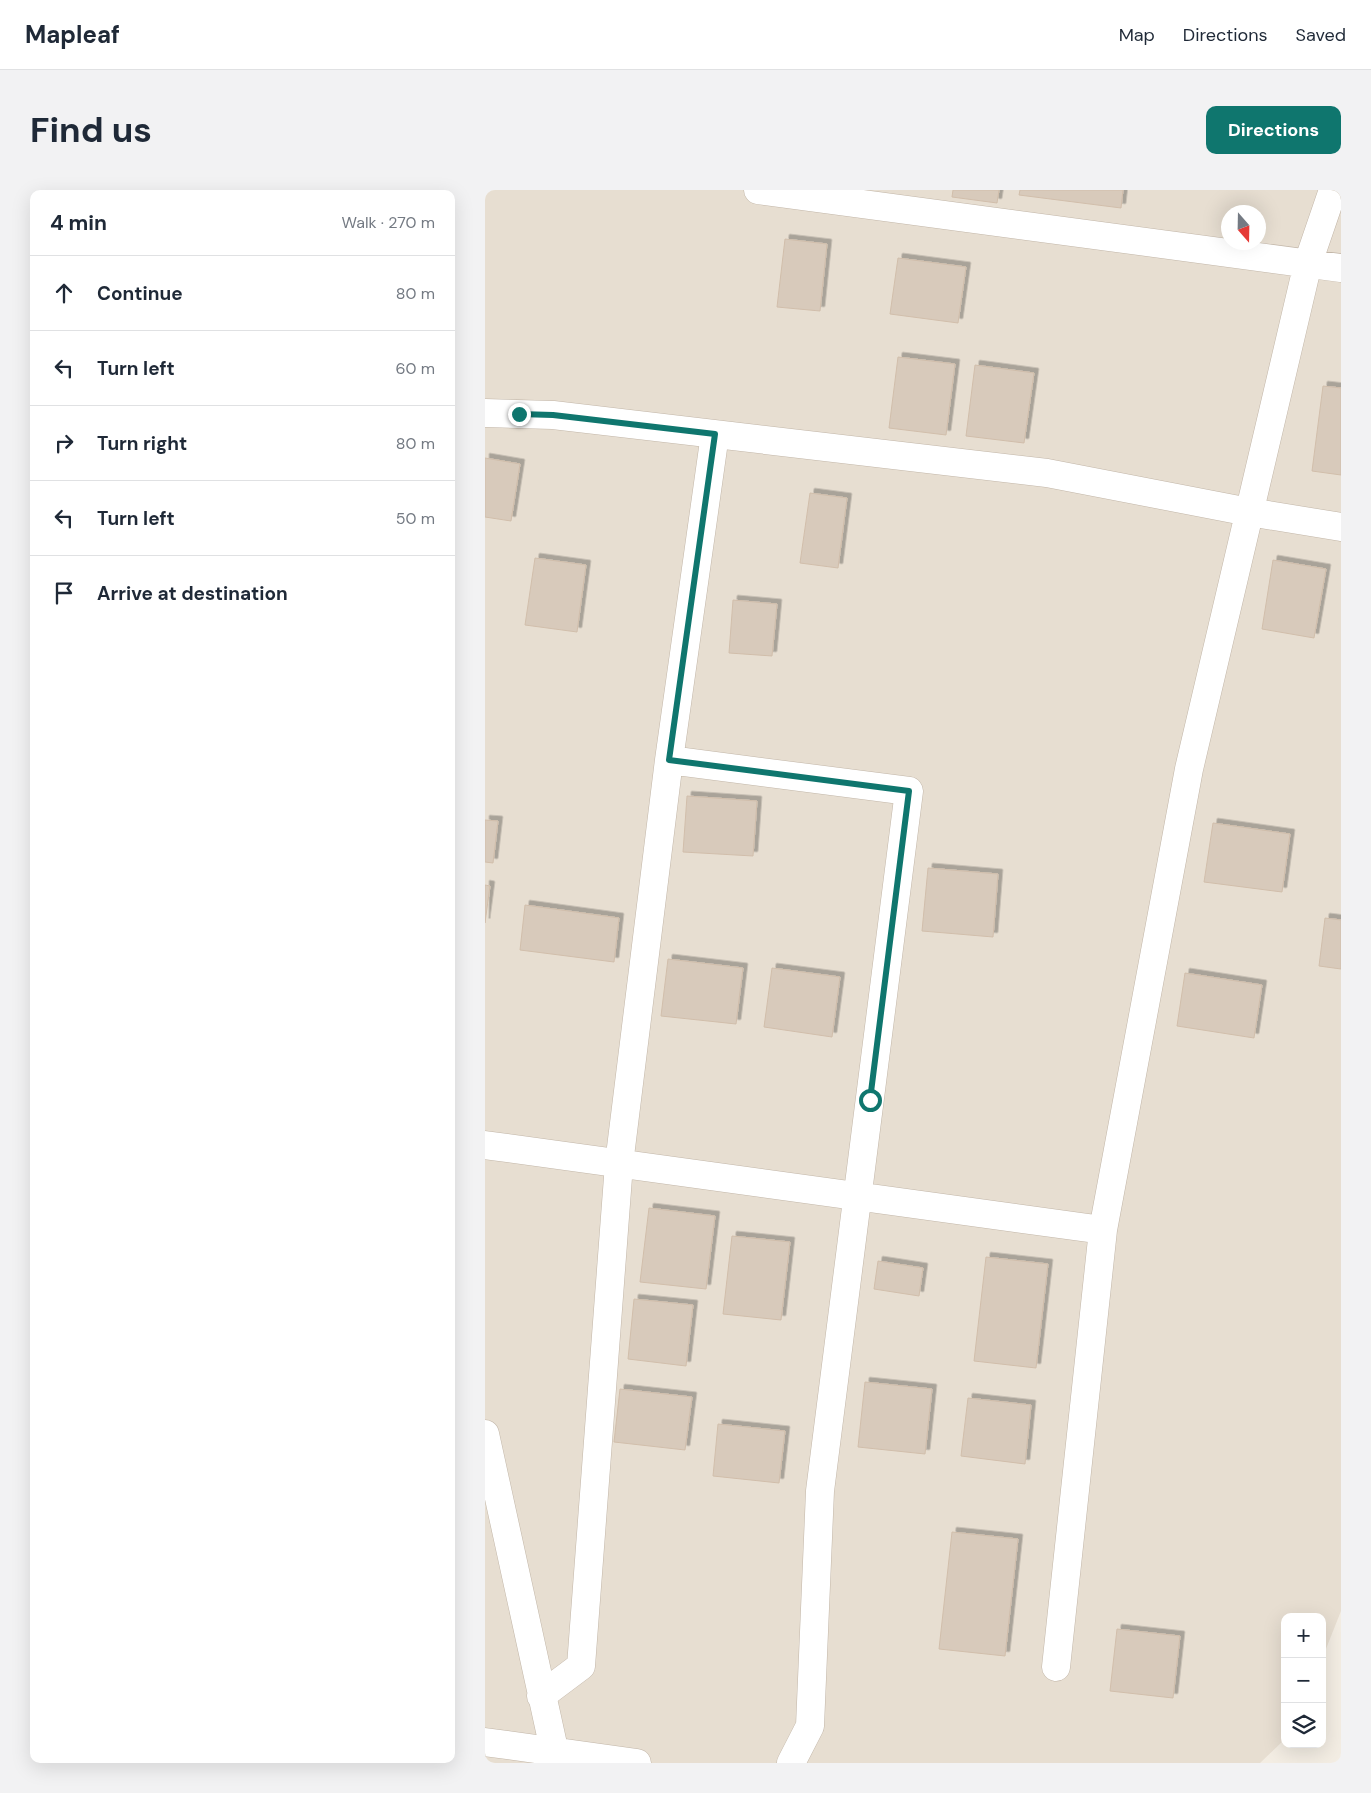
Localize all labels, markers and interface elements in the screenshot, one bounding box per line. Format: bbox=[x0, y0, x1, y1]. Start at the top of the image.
text: Mapleaf bbox=[25, 19, 120, 50]
text: Map bbox=[1119, 23, 1155, 47]
text: Directions bbox=[1183, 23, 1268, 47]
text: Saved bbox=[1296, 23, 1346, 47]
button: Directions bbox=[1206, 106, 1341, 154]
text: Find us bbox=[30, 107, 152, 153]
north arrow bbox=[1221, 205, 1266, 250]
text: 4 min bbox=[50, 209, 107, 237]
text: Walk · 270 m bbox=[342, 212, 435, 233]
icon: ahead bbox=[50, 279, 78, 307]
text: Continue bbox=[97, 281, 183, 306]
text: 80 m bbox=[396, 283, 435, 304]
icon: left bbox=[50, 354, 78, 382]
text: Turn left bbox=[97, 356, 175, 381]
text: 60 m bbox=[395, 358, 435, 379]
route end bbox=[508, 403, 531, 426]
icon: right bbox=[50, 429, 78, 457]
text: Turn right bbox=[97, 431, 187, 456]
text: 80 m bbox=[396, 433, 435, 454]
icon: left bbox=[50, 504, 78, 532]
text: Turn left bbox=[97, 506, 175, 531]
text: 50 m bbox=[396, 508, 435, 529]
icon: arrive bbox=[50, 579, 78, 607]
text: Arrive at destination bbox=[97, 581, 288, 606]
route start bbox=[859, 1089, 882, 1112]
map controls bbox=[1281, 1613, 1326, 1748]
button: + bbox=[1281, 1613, 1326, 1658]
button: − bbox=[1281, 1658, 1326, 1703]
button: layers bbox=[1281, 1703, 1326, 1748]

